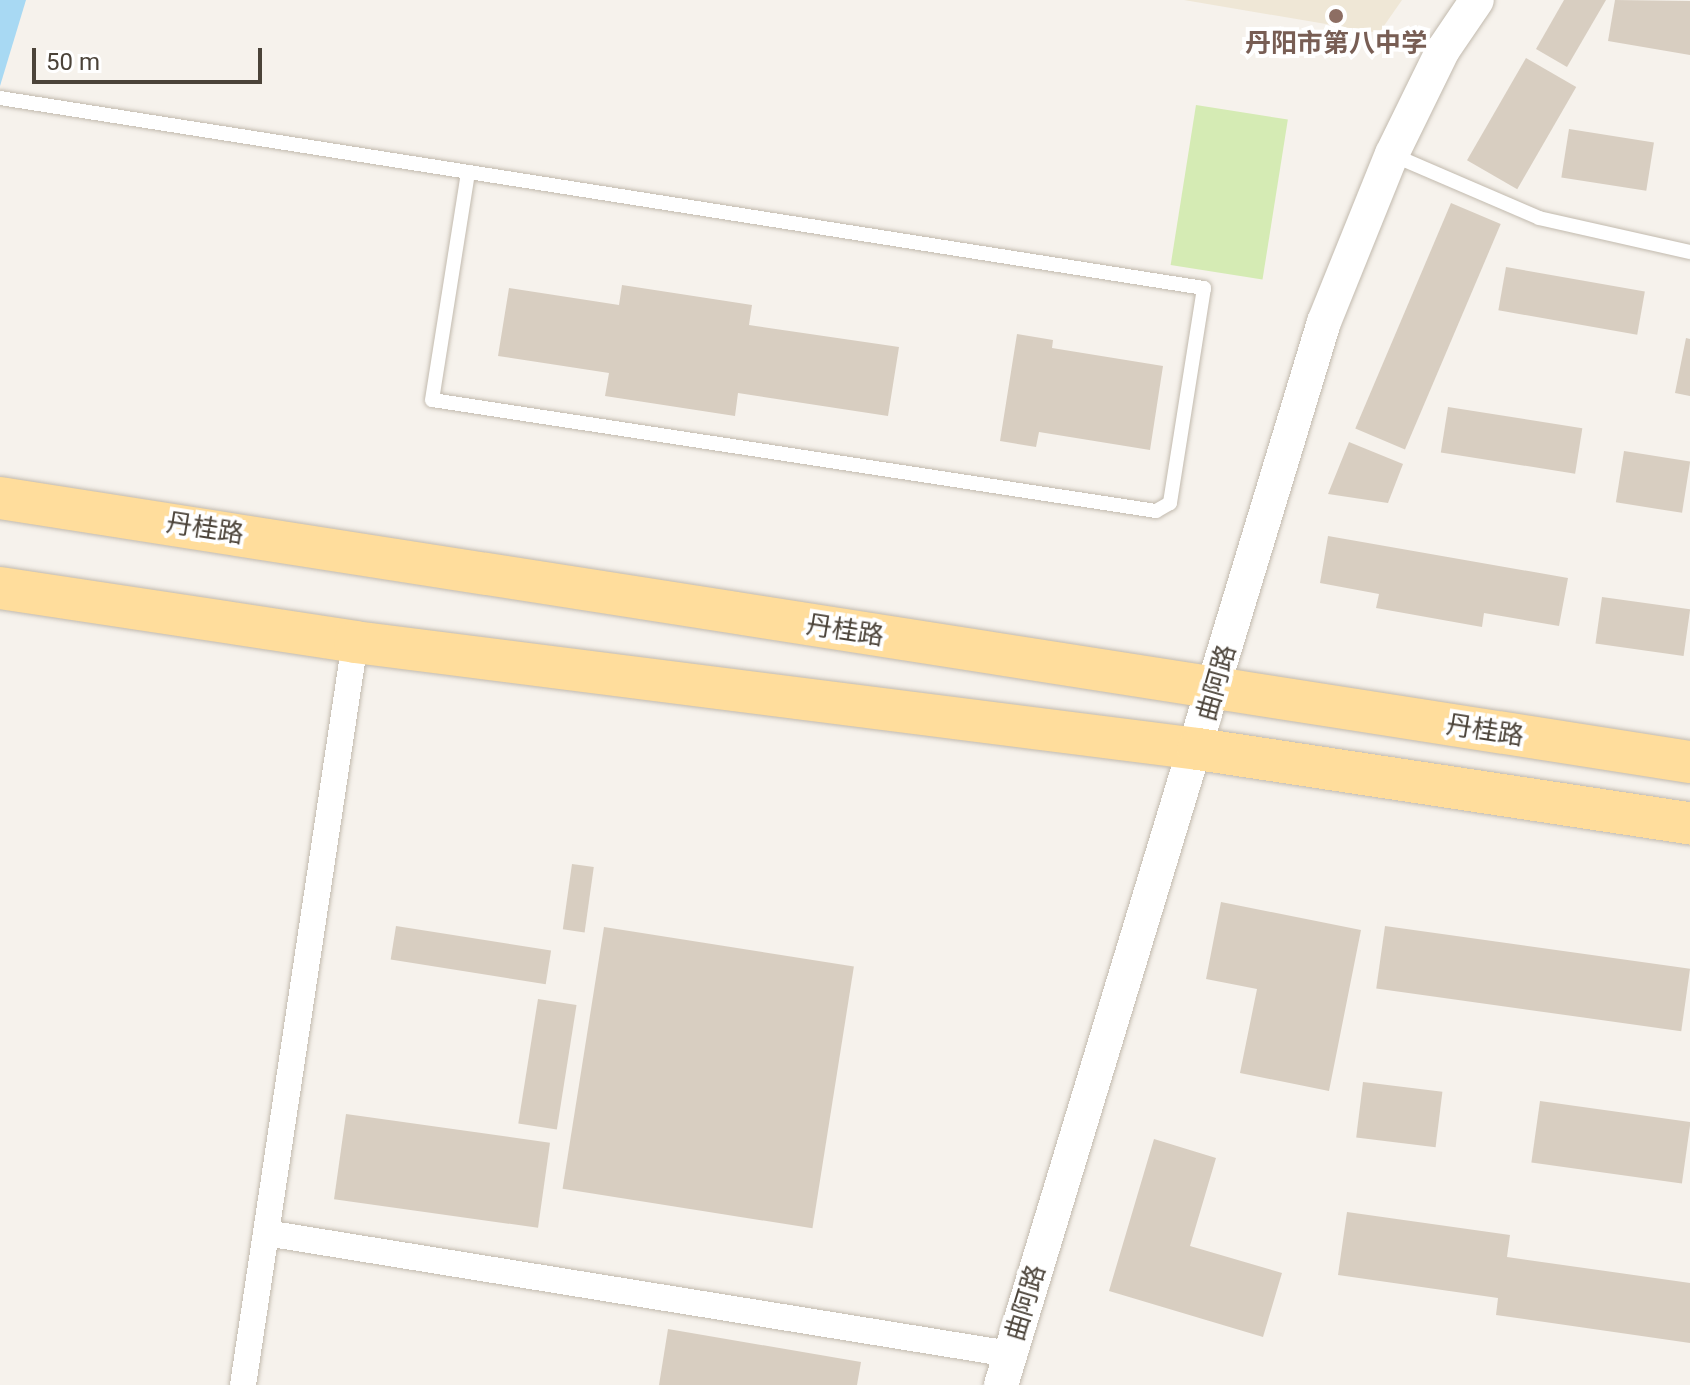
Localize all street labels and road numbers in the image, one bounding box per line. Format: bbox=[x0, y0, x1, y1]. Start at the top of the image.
street label: 丹桂路 bbox=[164, 507, 246, 551]
street label: 丹桂路 bbox=[804, 609, 886, 653]
street label: 曲阿路 bbox=[1191, 641, 1243, 725]
street label: 丹桂路 bbox=[1444, 709, 1526, 753]
street label: 曲阿路 bbox=[1000, 1261, 1052, 1345]

